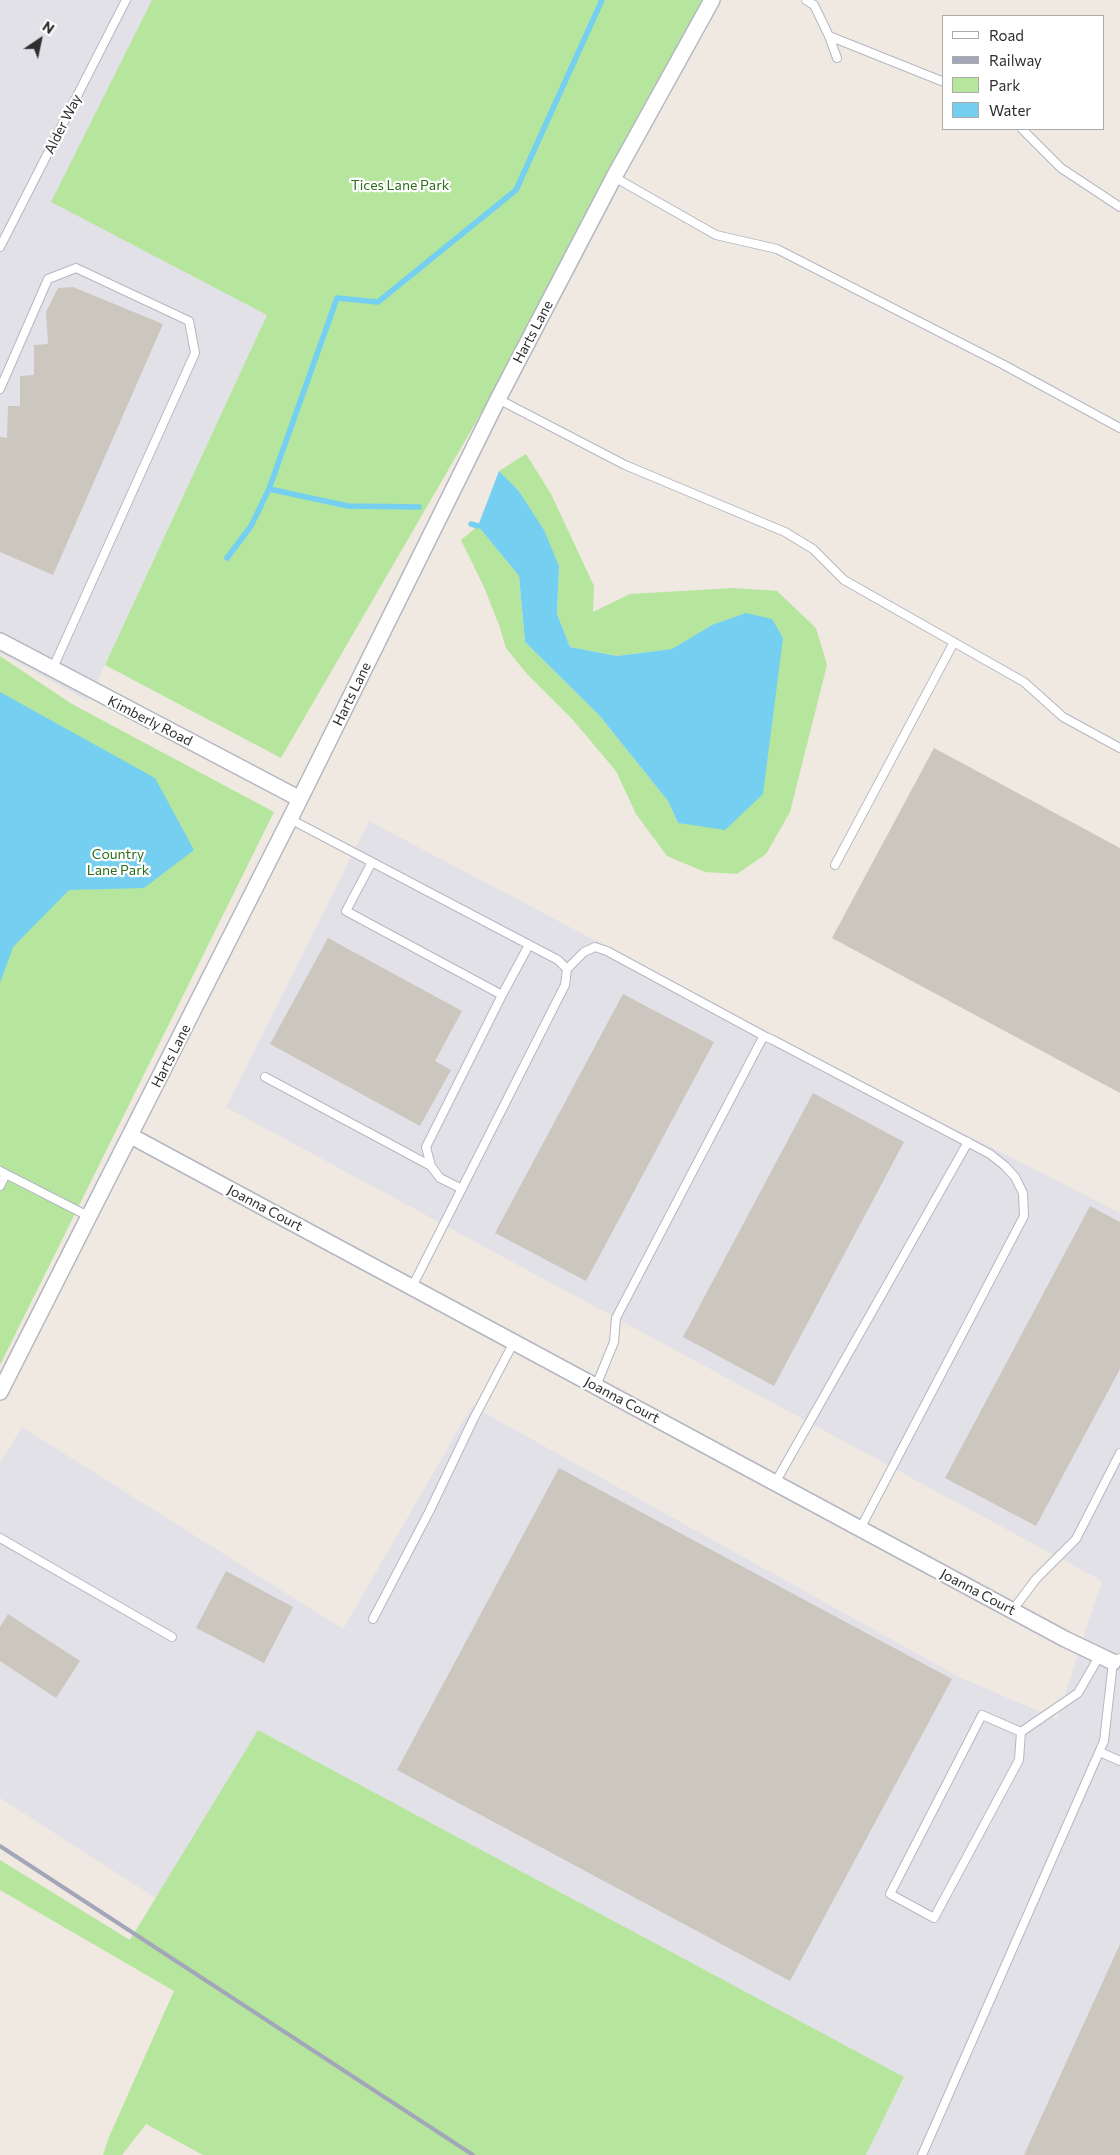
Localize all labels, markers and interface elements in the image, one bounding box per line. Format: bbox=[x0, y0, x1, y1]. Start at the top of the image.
north arrow bbox=[15, 15, 65, 65]
legend bbox=[942, 15, 1105, 130]
text: N bbox=[40, 17, 58, 37]
text: Road bbox=[989, 26, 1024, 44]
text: Railway bbox=[989, 51, 1042, 69]
text: Park bbox=[989, 76, 1020, 94]
street label: Alder Way bbox=[41, 91, 85, 157]
text: Water bbox=[989, 101, 1031, 119]
park label: Tices Lane Park bbox=[351, 177, 449, 193]
street label: Harts Lane bbox=[509, 298, 557, 366]
street label: Harts Lane bbox=[329, 659, 375, 729]
street label: Kimberly Road bbox=[105, 692, 195, 750]
park label: Country Lane Park bbox=[87, 846, 149, 879]
street label: Harts Lane bbox=[148, 1021, 194, 1091]
street label: Joanna Court bbox=[224, 1181, 306, 1235]
street label: Joanna Court bbox=[581, 1373, 663, 1427]
street label: Joanna Court bbox=[937, 1565, 1019, 1619]

